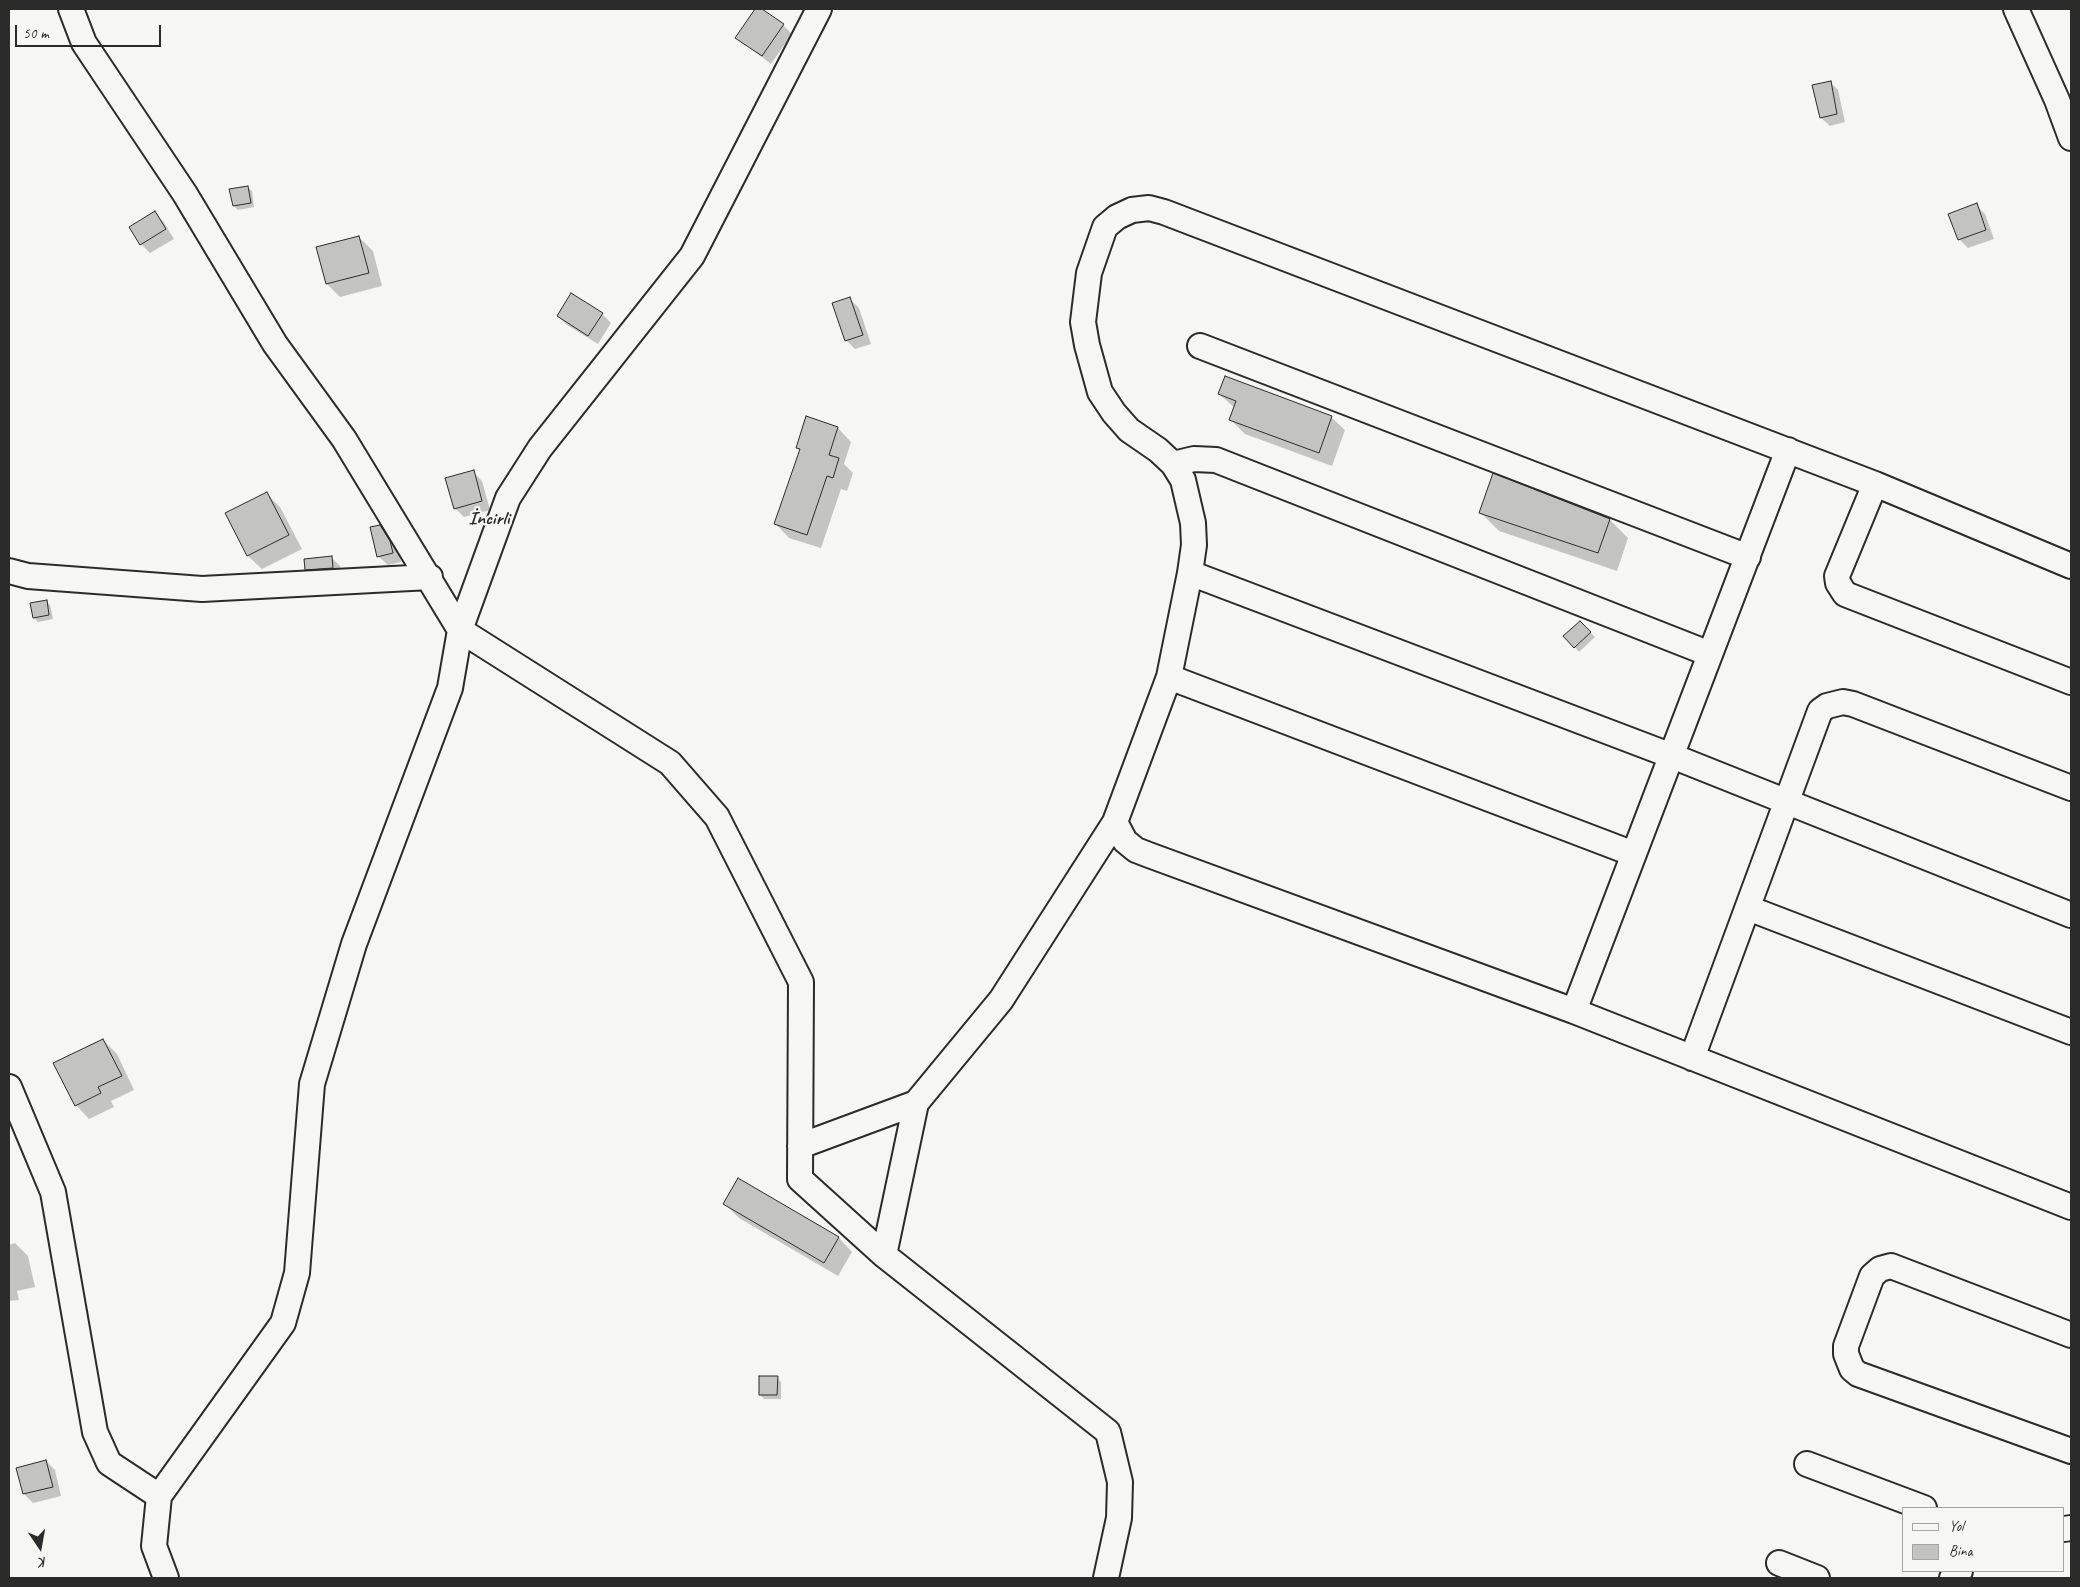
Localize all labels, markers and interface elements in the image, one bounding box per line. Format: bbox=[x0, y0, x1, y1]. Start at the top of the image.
scale bar bbox=[18, 15, 164, 47]
text: 50 m bbox=[23, 24, 49, 43]
district label: İncirli bbox=[469, 508, 509, 530]
legend bbox=[1902, 1507, 2065, 1572]
text: Yol bbox=[1949, 1517, 1964, 1536]
north arrow bbox=[15, 1522, 65, 1572]
text: Bina bbox=[1949, 1542, 1973, 1561]
text: K bbox=[38, 1553, 48, 1571]

